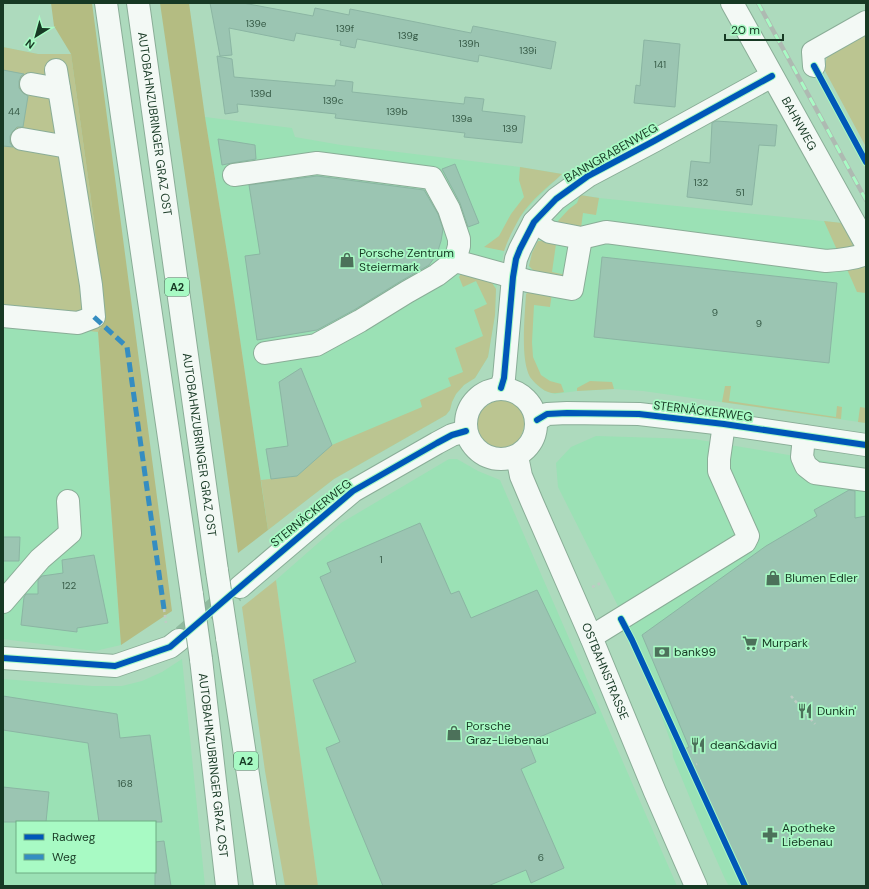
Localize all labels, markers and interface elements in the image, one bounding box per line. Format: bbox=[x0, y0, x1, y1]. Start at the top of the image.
north arrow bbox=[16, 16, 56, 56]
scale bar bbox=[725, 16, 783, 42]
house number: 139e bbox=[246, 17, 267, 30]
house number: 139f bbox=[336, 22, 355, 35]
text: 20 m bbox=[731, 22, 760, 38]
house number: 139g bbox=[398, 29, 419, 42]
street label: AUTOBAHNZUBRINGER GRAZ OST bbox=[134, 31, 176, 217]
text: N bbox=[23, 36, 37, 52]
house number: 139h bbox=[459, 37, 480, 50]
house number: 139i bbox=[519, 44, 537, 57]
house number: 141 bbox=[654, 58, 666, 71]
house number: 139d bbox=[250, 87, 272, 100]
house number: 139c bbox=[323, 94, 344, 107]
street label: BAHNWEG bbox=[778, 94, 820, 153]
house number: 44 bbox=[8, 105, 20, 118]
house number: 139b bbox=[386, 105, 408, 118]
house number: 139a bbox=[452, 112, 472, 125]
street label: BANNGRABENWEG bbox=[561, 120, 661, 186]
house number: 139 bbox=[502, 122, 518, 135]
house number: 132 bbox=[694, 176, 709, 189]
house number: 51 bbox=[735, 186, 745, 199]
place label: Porsche Zentrum Steiermark bbox=[359, 245, 454, 275]
shop icon: Porsche Zentrum Steiermark bbox=[338, 251, 356, 269]
road number: A2 bbox=[165, 278, 189, 296]
house number: 9 bbox=[712, 306, 718, 319]
house number: 9 bbox=[756, 317, 762, 330]
street label: AUTOBAHNZUBRINGER GRAZ OST bbox=[179, 352, 220, 538]
street label: STERNÄCKERWEG bbox=[652, 397, 754, 425]
street label: STERNÄCKERWEG bbox=[267, 475, 355, 551]
house number: 1 bbox=[379, 553, 383, 566]
shop icon: Blumen Edler bbox=[764, 569, 782, 587]
place label: Blumen Edler bbox=[785, 570, 858, 586]
house number: 122 bbox=[62, 579, 77, 592]
street label: OSTBAHNSTRASSE bbox=[578, 620, 632, 722]
supermarket icon: Murpark bbox=[741, 634, 759, 652]
place label: Murpark bbox=[762, 635, 808, 651]
bank icon: bank99 bbox=[653, 643, 671, 661]
place label: bank99 bbox=[674, 644, 716, 660]
street label: AUTOBAHNZUBRINGER GRAZ OST bbox=[195, 672, 232, 859]
restaurant icon: Dunkin' bbox=[796, 702, 814, 720]
place label: Dunkin' bbox=[817, 703, 856, 719]
place label: Porsche Graz-Liebenau bbox=[466, 718, 549, 748]
shop icon: Porsche Graz-Liebenau bbox=[445, 724, 463, 742]
restaurant icon: dean&david bbox=[689, 736, 707, 754]
place label: dean&david bbox=[710, 737, 777, 753]
road number: A2 bbox=[234, 752, 258, 770]
house number: 168 bbox=[117, 777, 133, 790]
place label: Apotheke Liebenau bbox=[782, 820, 835, 850]
legend bbox=[16, 821, 156, 873]
pharmacy icon: Apotheke Liebenau bbox=[761, 826, 779, 844]
text: Radweg bbox=[52, 829, 96, 845]
text: Weg bbox=[52, 849, 77, 865]
house number: 6 bbox=[538, 851, 544, 864]

